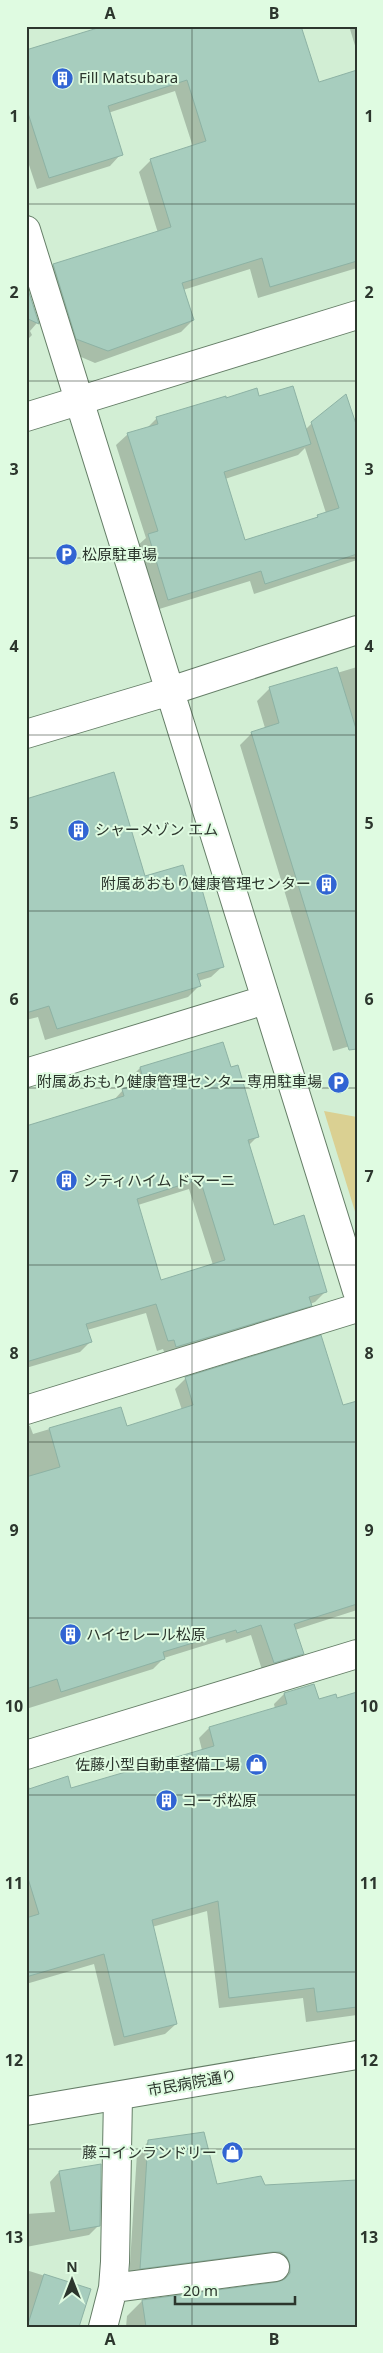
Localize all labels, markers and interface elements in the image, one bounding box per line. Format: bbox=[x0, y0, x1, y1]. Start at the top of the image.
text: A bbox=[104, 2, 116, 24]
text: B bbox=[269, 2, 279, 24]
building icon: Fill Matsubara bbox=[51, 66, 75, 90]
place label: Fill Matsubara bbox=[79, 67, 178, 87]
text: 1 bbox=[9, 105, 19, 127]
text: 1 bbox=[364, 105, 374, 127]
text: 2 bbox=[9, 281, 19, 303]
text: 2 bbox=[364, 281, 374, 303]
text: 3 bbox=[9, 458, 19, 480]
text: 3 bbox=[364, 458, 374, 480]
parking icon: 松原駐車場 bbox=[54, 543, 78, 567]
place label: 松原駐車場 bbox=[82, 544, 157, 564]
text: 4 bbox=[9, 635, 19, 657]
text: 4 bbox=[364, 635, 374, 657]
text: 5 bbox=[9, 812, 19, 834]
text: 5 bbox=[364, 812, 374, 834]
building icon: シャーメゾン エム bbox=[67, 818, 91, 842]
place label: シャーメゾン エム bbox=[95, 819, 218, 839]
building icon: 附属あおもり健康管理センター bbox=[315, 872, 339, 896]
place label: 附属あおもり健康管理センター bbox=[101, 873, 311, 893]
text: 6 bbox=[9, 988, 19, 1010]
text: 6 bbox=[364, 988, 374, 1010]
parking icon: 附属あおもり健康管理センター専用駐車場 bbox=[326, 1070, 350, 1094]
place label: 附属あおもり健康管理センター専用駐車場 bbox=[37, 1071, 322, 1091]
text: 7 bbox=[9, 1165, 19, 1187]
text: 7 bbox=[364, 1165, 374, 1187]
building icon: シティハイム ドマーニ bbox=[55, 1169, 79, 1193]
place label: シティハイム ドマーニ bbox=[83, 1170, 235, 1190]
text: 8 bbox=[9, 1342, 19, 1364]
text: 8 bbox=[364, 1342, 374, 1364]
text: 9 bbox=[9, 1519, 19, 1541]
text: 9 bbox=[364, 1519, 374, 1541]
building icon: ハイセレール松原 bbox=[58, 1623, 82, 1647]
place label: ハイセレール松原 bbox=[86, 1624, 206, 1644]
text: 10 bbox=[5, 1695, 23, 1717]
text: 10 bbox=[360, 1695, 378, 1717]
shop icon: 佐藤小型自動車整備工場 bbox=[244, 1753, 268, 1777]
place label: 佐藤小型自動車整備工場 bbox=[75, 1754, 240, 1774]
building icon: コーポ松原 bbox=[154, 1789, 178, 1813]
place label: コーポ松原 bbox=[182, 1790, 257, 1810]
text: 11 bbox=[5, 1872, 23, 1894]
text: 11 bbox=[360, 1872, 378, 1894]
text: 12 bbox=[5, 2049, 23, 2071]
text: 12 bbox=[360, 2049, 378, 2071]
street label: 市民病院通り bbox=[146, 2064, 238, 2100]
shop icon: 藤コインランドリー bbox=[221, 2141, 245, 2165]
place label: 藤コインランドリー bbox=[82, 2142, 217, 2162]
text: 13 bbox=[5, 2226, 23, 2248]
text: 13 bbox=[360, 2226, 378, 2248]
north arrow bbox=[48, 2256, 98, 2306]
text: N bbox=[66, 2257, 78, 2276]
scale bar bbox=[175, 2273, 296, 2305]
text: 20 m bbox=[183, 2280, 218, 2300]
text: A bbox=[104, 2328, 116, 2350]
text: B bbox=[269, 2328, 279, 2350]

